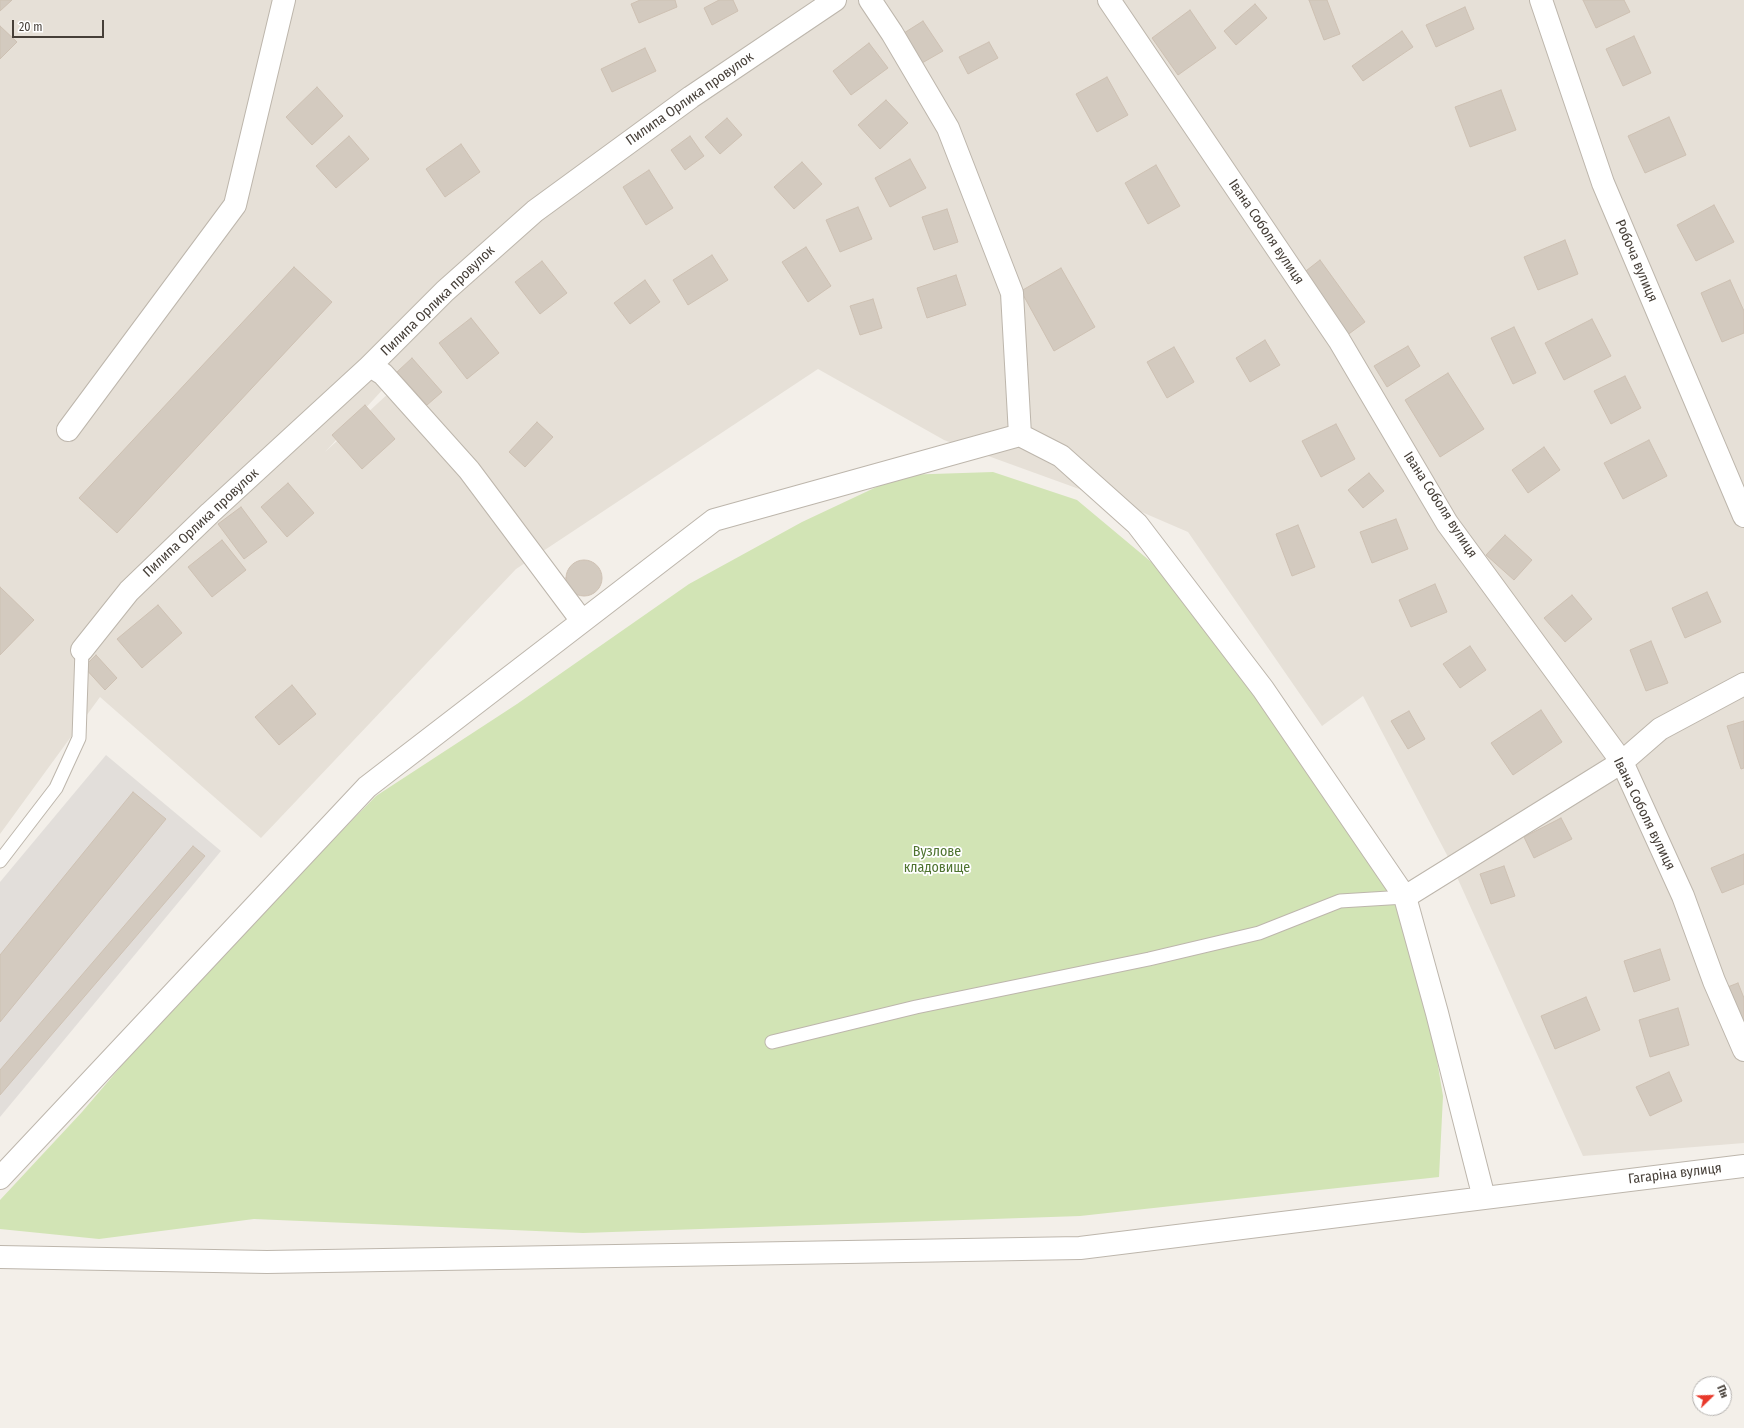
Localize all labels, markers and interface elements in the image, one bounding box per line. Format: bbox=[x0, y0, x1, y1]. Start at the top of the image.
scale bar bbox=[14, 12, 106, 38]
text: 20 m bbox=[19, 20, 43, 34]
street label: Пилипа Орлика провулок bbox=[623, 49, 757, 149]
street label: Івана Соболя вулиця bbox=[1225, 176, 1307, 288]
street label: Робоча вулиця bbox=[1611, 217, 1661, 305]
street label: Пилипа Орлика провулок bbox=[378, 242, 498, 360]
street label: Івана Соболя вулиця bbox=[1399, 449, 1481, 561]
street label: Пилипа Орлика провулок bbox=[140, 465, 262, 581]
street label: Івана Соболя вулиця bbox=[1609, 755, 1679, 873]
park label: Вузлове кладовище bbox=[904, 844, 970, 876]
street label: Гагаріна вулиця bbox=[1627, 1160, 1723, 1188]
north arrow bbox=[1692, 1376, 1732, 1416]
text: Пн bbox=[1714, 1383, 1731, 1400]

